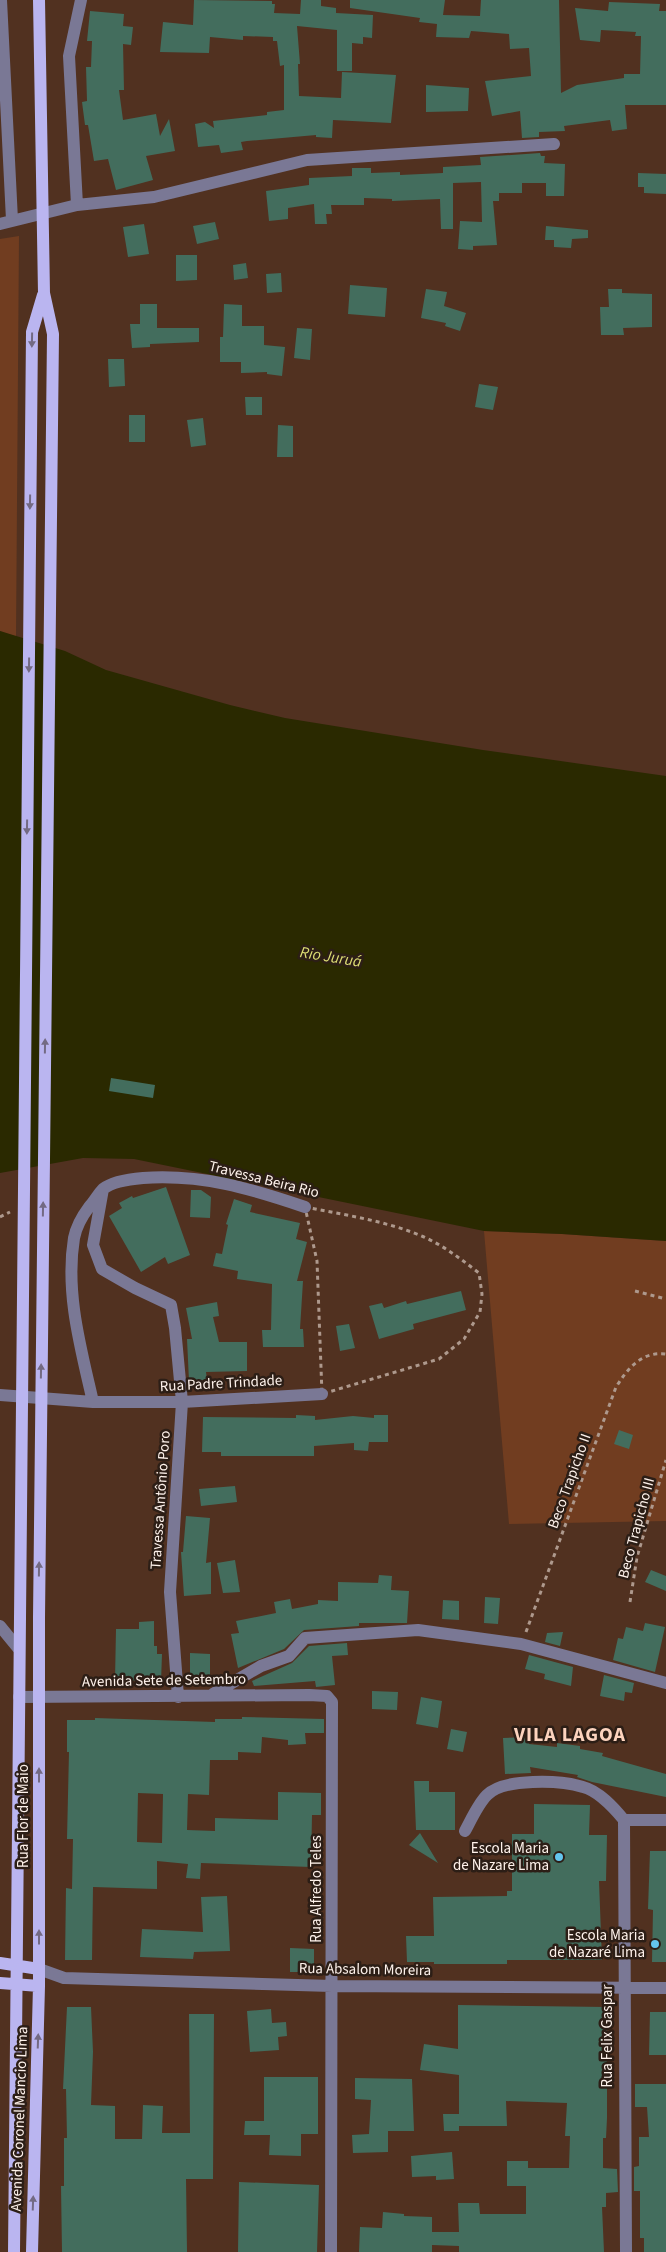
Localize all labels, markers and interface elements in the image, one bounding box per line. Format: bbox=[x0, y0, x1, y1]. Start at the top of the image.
one-way arrow bbox=[28, 332, 36, 348]
one-way arrow bbox=[26, 495, 34, 511]
one-way arrow bbox=[24, 657, 32, 673]
one-way arrow bbox=[23, 820, 31, 836]
water label: Rio Juruá bbox=[298, 941, 364, 973]
one-way arrow bbox=[41, 1038, 49, 1054]
street label: Travessa Beira Rio bbox=[207, 1156, 321, 1203]
one-way arrow bbox=[39, 1201, 47, 1217]
one-way arrow bbox=[37, 1363, 45, 1379]
street label: Rua Padre Trindade bbox=[159, 1370, 283, 1397]
street label: Travessa Antônio Poro bbox=[145, 1430, 176, 1570]
street label: Beco Trapicho II bbox=[543, 1431, 596, 1532]
street label: Beco Trapicho III bbox=[613, 1475, 660, 1581]
one-way arrow bbox=[35, 1561, 43, 1577]
street label: Avenida Sete de Setembro bbox=[82, 1669, 246, 1692]
district label: VILA LAGOA bbox=[513, 1721, 626, 1749]
street label: Rua Flor de Maio bbox=[13, 1764, 34, 1868]
one-way arrow bbox=[35, 1766, 43, 1782]
street label: Rua Alfredo Teles bbox=[306, 1835, 327, 1943]
place label: Escola Maria de Nazare Lima bbox=[453, 1838, 549, 1876]
marker: Escola Maria de Nazare Lima bbox=[553, 1851, 565, 1863]
place label: Escola Maria de Nazaré Lima bbox=[549, 1925, 645, 1963]
one-way arrow bbox=[35, 1929, 43, 1945]
marker: Escola Maria de Nazaré Lima bbox=[649, 1938, 661, 1950]
street label: Rua Absalom Moreira bbox=[299, 1958, 431, 1981]
street label: Rua Felix Gaspar bbox=[597, 1984, 618, 2088]
street label: Avenida Coronel Mancio Lima bbox=[6, 2026, 33, 2212]
one-way arrow bbox=[34, 2033, 42, 2049]
one-way arrow bbox=[30, 2195, 38, 2211]

